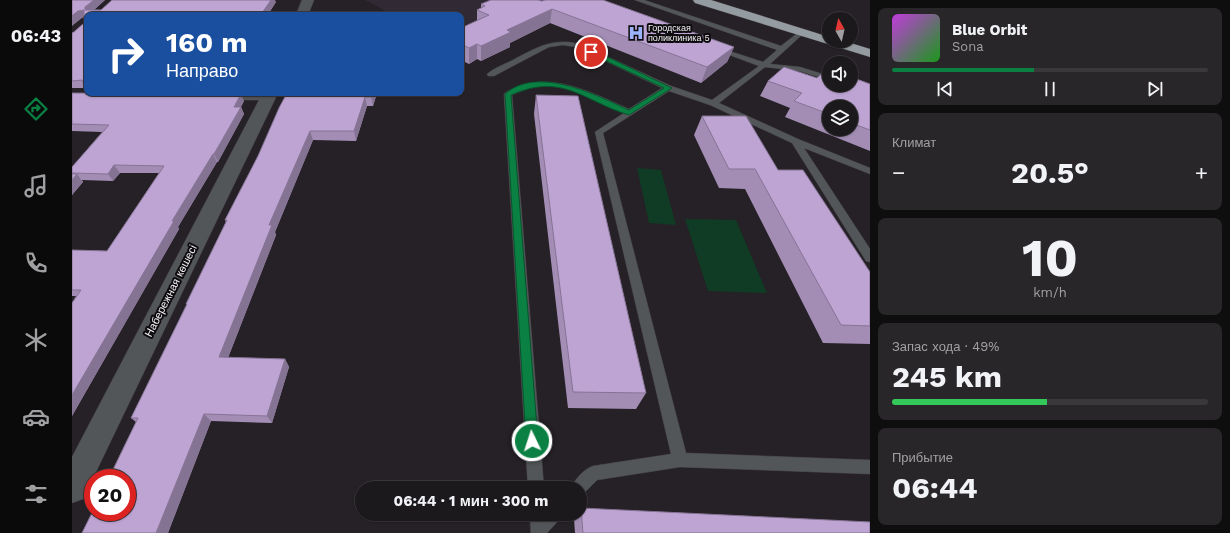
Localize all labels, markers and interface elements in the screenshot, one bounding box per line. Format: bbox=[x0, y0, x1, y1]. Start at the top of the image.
north arrow bbox=[822, 12, 858, 48]
map controls bbox=[822, 12, 858, 136]
text: Blue Orbit bbox=[952, 21, 1027, 39]
place label: Городская поликлиника 5 bbox=[648, 23, 710, 43]
hospital icon: Городская поликлиника 5 bbox=[627, 24, 645, 42]
text: 06:43 bbox=[11, 25, 61, 46]
text: 160 m bbox=[166, 26, 248, 59]
icon: right bbox=[100, 28, 152, 80]
pin bbox=[574, 35, 608, 69]
text: Sona bbox=[952, 39, 984, 54]
icon: arrive bbox=[580, 41, 602, 63]
button: sound bbox=[822, 56, 858, 92]
text: Направо bbox=[166, 60, 238, 81]
icon: previous bbox=[934, 78, 956, 100]
icon: pause bbox=[1039, 78, 1061, 100]
icon: next bbox=[1144, 78, 1166, 100]
icon: directions bbox=[22, 95, 50, 123]
button: layers bbox=[822, 100, 858, 136]
text: Климат bbox=[892, 135, 936, 150]
text: 20.5° bbox=[1011, 155, 1089, 190]
text: − bbox=[892, 160, 905, 185]
text: + bbox=[1195, 160, 1208, 185]
icon: music bbox=[22, 172, 50, 200]
text: 10 bbox=[1022, 228, 1078, 289]
street label: Набережная көшесі bbox=[142, 243, 200, 339]
icon: phone bbox=[22, 249, 50, 277]
text: km/h bbox=[1033, 285, 1067, 300]
icon: climate bbox=[22, 326, 50, 354]
text: Запас хода · 49% bbox=[892, 339, 999, 354]
text: 245 km bbox=[892, 359, 1002, 394]
icon: car bbox=[22, 403, 50, 431]
position arrow bbox=[511, 420, 553, 462]
text: Прибытие bbox=[892, 450, 953, 465]
speed limit sign: 20 bbox=[84, 469, 136, 521]
text: 06:44 bbox=[892, 470, 978, 505]
icon: filters bbox=[22, 480, 50, 508]
text: 06:44 · 1 мин · 300 m bbox=[394, 492, 548, 510]

